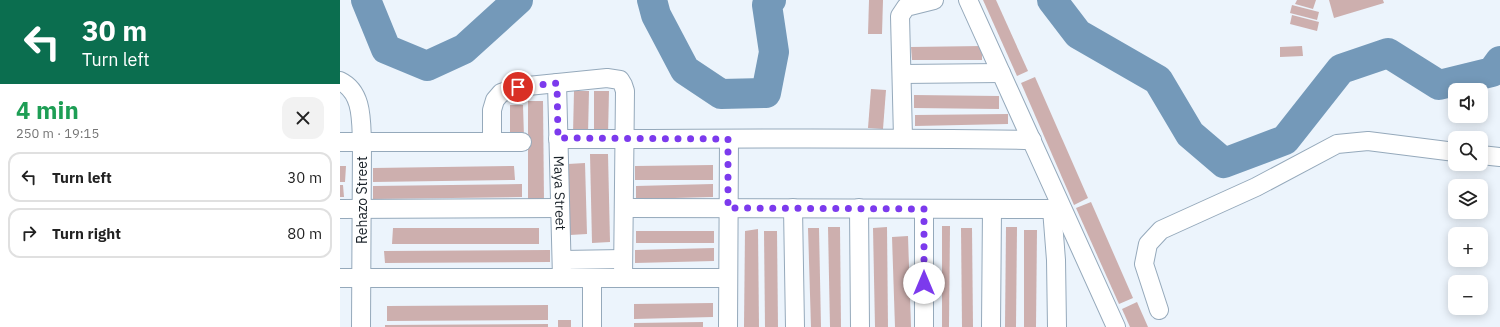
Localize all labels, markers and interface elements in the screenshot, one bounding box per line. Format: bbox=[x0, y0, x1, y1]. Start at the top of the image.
text: 30 m bbox=[82, 12, 147, 49]
icon: left bbox=[16, 16, 68, 68]
text: Turn left bbox=[82, 48, 150, 71]
pin bbox=[501, 70, 535, 104]
icon: arrive bbox=[507, 76, 529, 98]
map controls bbox=[1448, 83, 1488, 315]
button: sound bbox=[1448, 83, 1488, 123]
text: 4 min bbox=[16, 94, 79, 126]
button: close bbox=[282, 97, 324, 139]
text: 250 m · 19:15 bbox=[16, 125, 99, 142]
button: search bbox=[1448, 131, 1488, 171]
street label: Maya Street bbox=[550, 155, 570, 231]
street label: Rehazo Street bbox=[353, 156, 371, 244]
icon: left bbox=[18, 166, 40, 188]
text: Turn left bbox=[52, 168, 112, 187]
text: 30 m bbox=[287, 168, 322, 187]
button: layers bbox=[1448, 179, 1488, 219]
icon: right bbox=[18, 222, 40, 244]
text: Turn right bbox=[52, 224, 121, 243]
text: 80 m bbox=[287, 224, 322, 243]
button: + bbox=[1448, 227, 1488, 267]
position arrow bbox=[903, 262, 945, 304]
button: − bbox=[1448, 275, 1488, 315]

